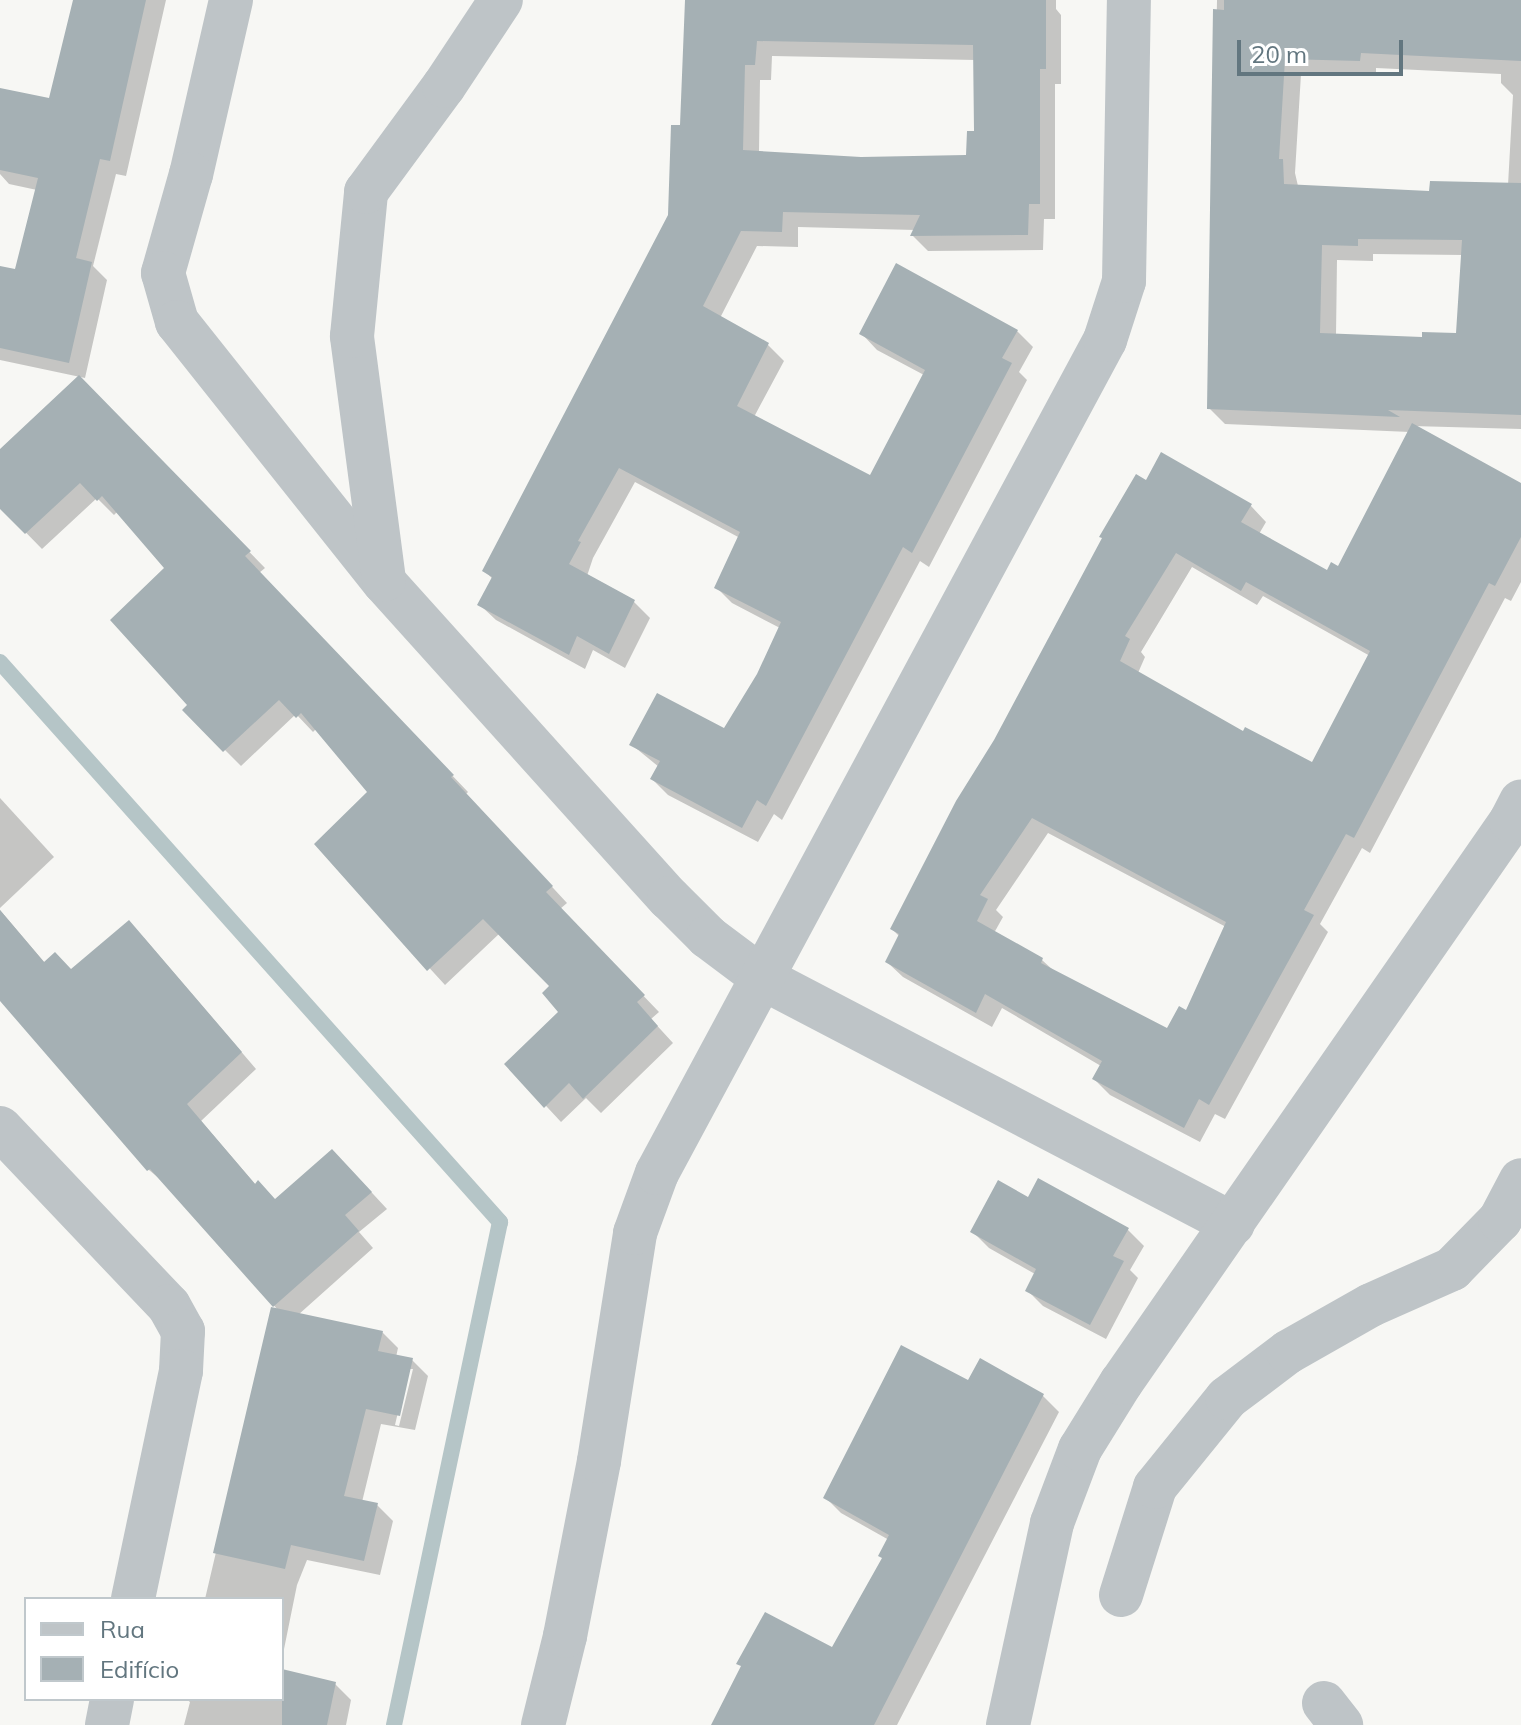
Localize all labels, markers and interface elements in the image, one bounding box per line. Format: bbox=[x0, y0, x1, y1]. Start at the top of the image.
scale bar bbox=[1241, 24, 1407, 74]
text: 20 m bbox=[1251, 39, 1307, 69]
legend bbox=[24, 1597, 284, 1701]
text: Rua bbox=[100, 1614, 145, 1644]
text: Edifício bbox=[100, 1654, 179, 1684]

